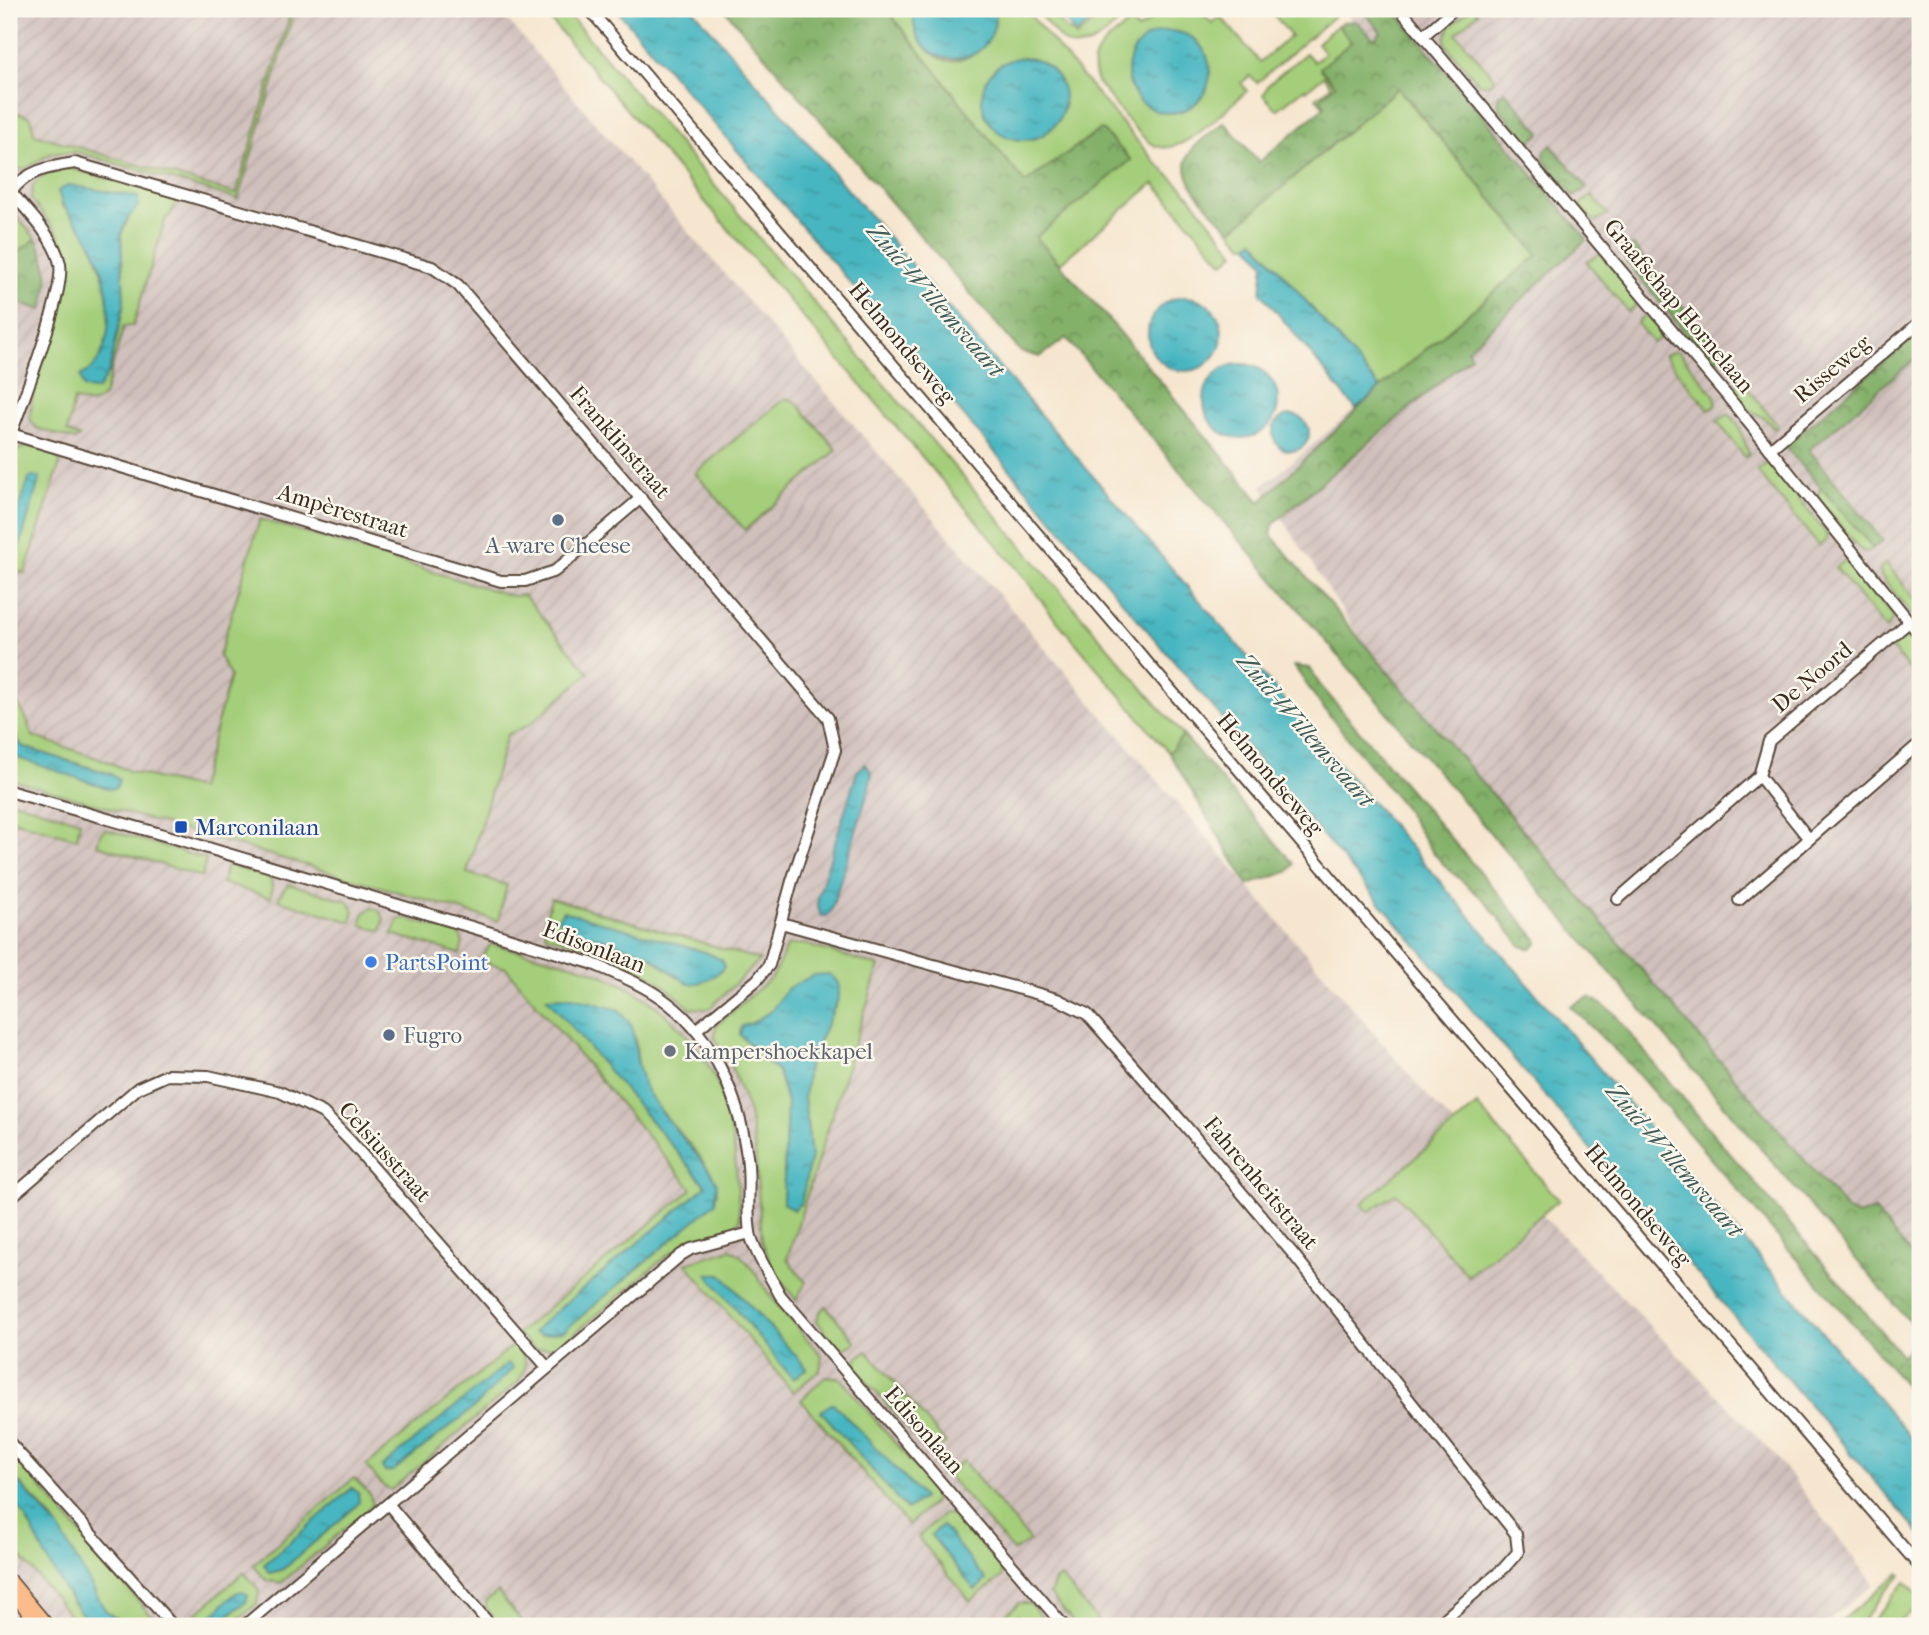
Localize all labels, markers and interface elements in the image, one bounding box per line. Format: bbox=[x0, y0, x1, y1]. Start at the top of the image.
street label: Graafschap Hornelaan bbox=[1598, 213, 1760, 399]
water label: Zuid-Willemsvaart bbox=[860, 216, 1012, 384]
street label: Helmondseweg bbox=[843, 276, 962, 410]
street label: Risseweg bbox=[1788, 329, 1876, 409]
street label: Franklinstraat bbox=[564, 380, 676, 504]
street label: Ampèrestraat bbox=[274, 478, 411, 544]
marker: A-ware Cheese bbox=[550, 512, 566, 528]
place label: A-ware Cheese bbox=[484, 532, 631, 559]
street label: De Noord bbox=[1767, 635, 1858, 718]
water label: Zuid-Willemsvaart bbox=[1230, 646, 1382, 814]
street label: Helmondseweg bbox=[1211, 707, 1330, 841]
place label: Marconilaan bbox=[195, 814, 320, 841]
marker: Marconilaan bbox=[173, 819, 189, 835]
street label: Edisonlaan bbox=[539, 915, 650, 979]
place label: PartsPoint bbox=[385, 949, 489, 976]
marker: PartsPoint bbox=[363, 954, 379, 970]
place label: Fugro bbox=[403, 1022, 462, 1049]
marker: Fugro bbox=[381, 1027, 397, 1043]
place label: Kampershoekkapel bbox=[684, 1038, 874, 1065]
marker: Kampershoekkapel bbox=[662, 1043, 678, 1059]
water label: Zuid-Willemsvaart bbox=[1599, 1076, 1751, 1244]
street label: Celsiusstraat bbox=[333, 1096, 437, 1208]
street label: Fahrenheitstraat bbox=[1198, 1111, 1324, 1255]
street label: Helmondseweg bbox=[1579, 1138, 1698, 1272]
street label: Edisonlaan bbox=[878, 1381, 970, 1480]

